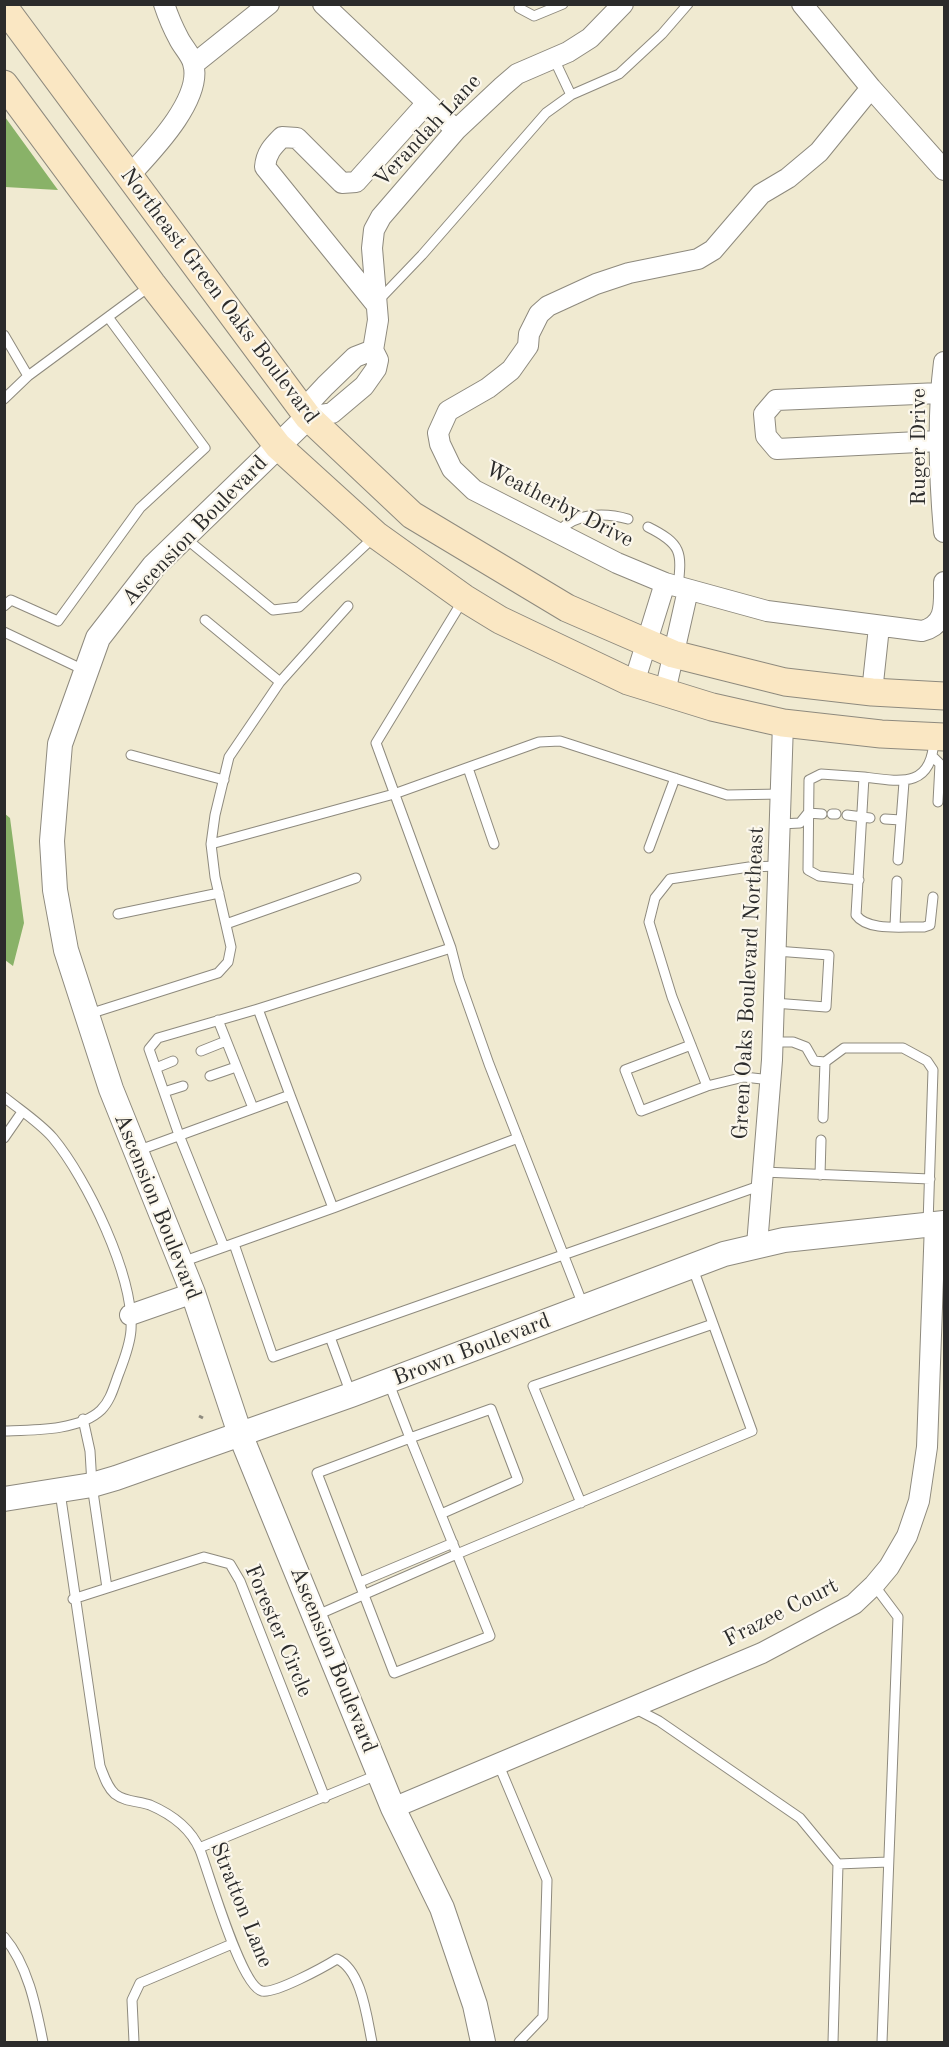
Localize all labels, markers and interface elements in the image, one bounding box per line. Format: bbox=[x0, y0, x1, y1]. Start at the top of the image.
street label: Verandah Lane bbox=[369, 69, 487, 193]
street label: Northeast Green Oaks Boulevard bbox=[114, 163, 324, 429]
street label: Ruger Drive bbox=[906, 388, 932, 506]
street label: Ascension Boulevard bbox=[117, 450, 273, 612]
street label: Weatherby Drive bbox=[480, 456, 638, 554]
street label: Green Oaks Boulevard Northeast bbox=[728, 826, 770, 1140]
street label: Ascension Boulevard bbox=[108, 1110, 206, 1304]
street label: Brown Boulevard bbox=[390, 1308, 554, 1392]
street label: Forester Circle bbox=[238, 1561, 318, 1701]
street label: Ascension Boulevard bbox=[284, 1563, 382, 1757]
street label: Frazee Court bbox=[719, 1573, 843, 1653]
street label: Stratton Lane bbox=[204, 1838, 278, 1972]

